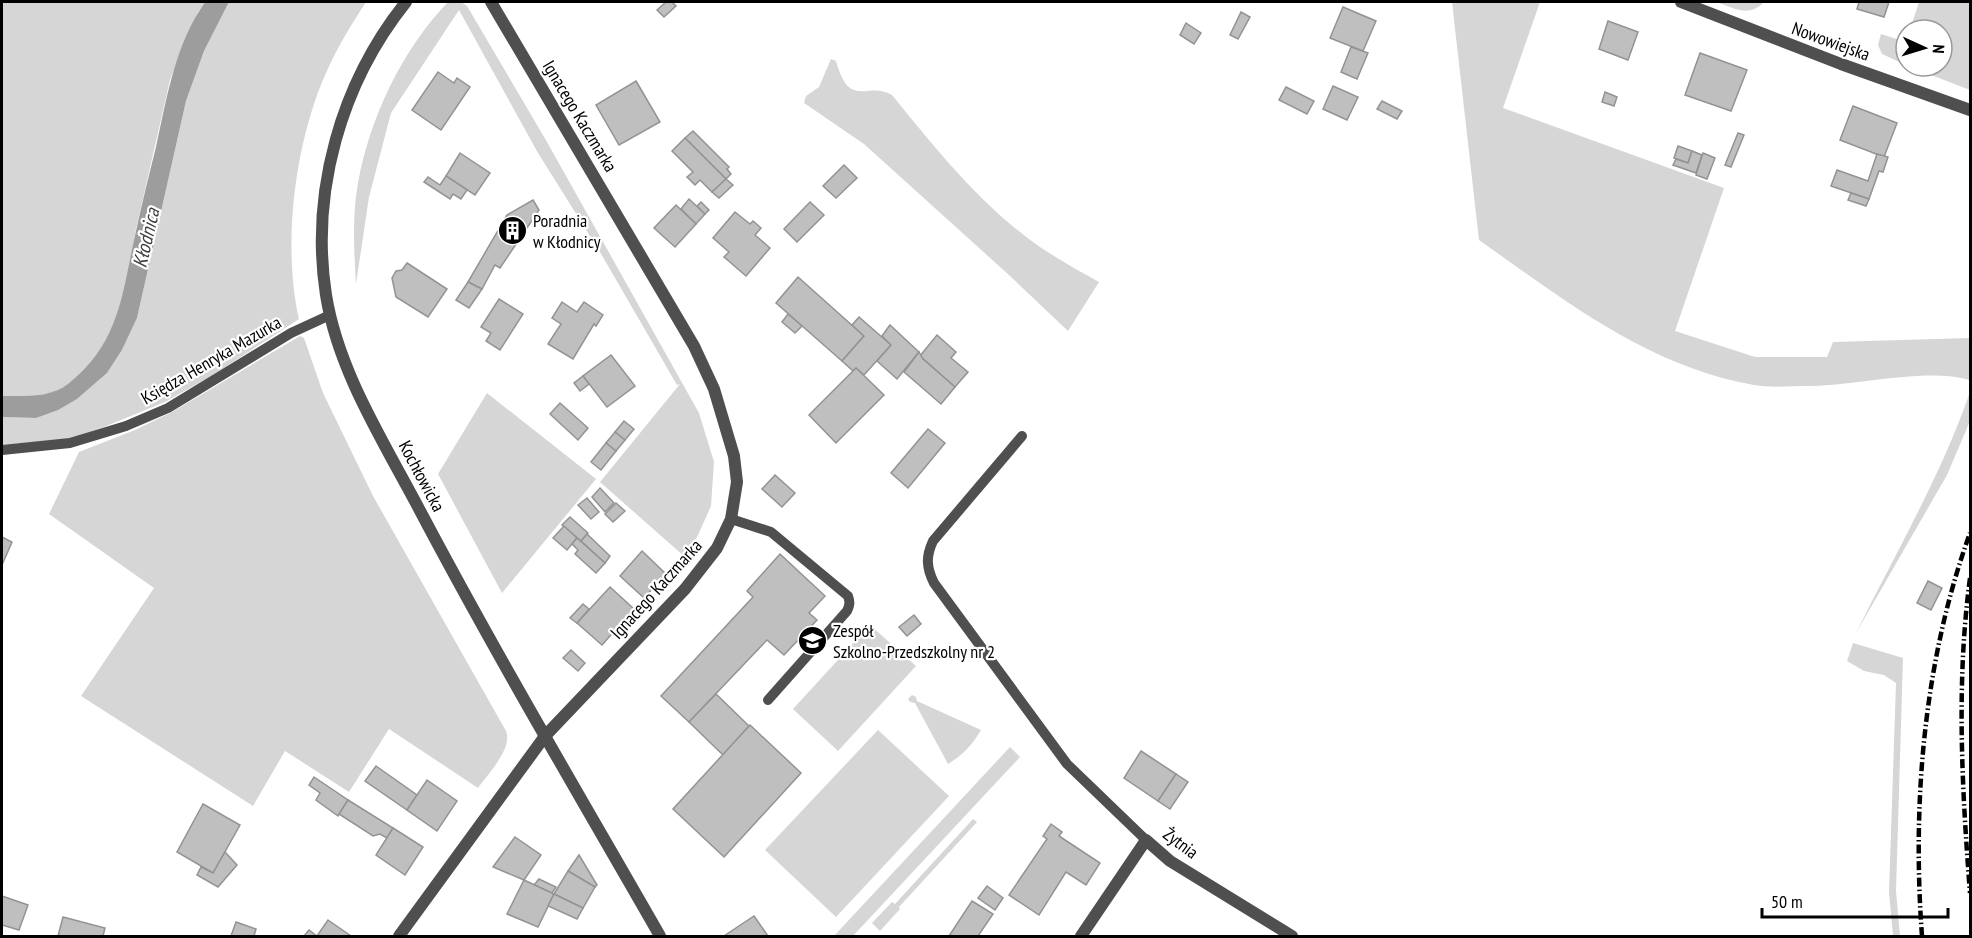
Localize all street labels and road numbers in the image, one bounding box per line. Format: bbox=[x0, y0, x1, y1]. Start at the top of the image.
street label: Nowowiejska bbox=[1789, 16, 1873, 66]
street label: Ignacego Kaczmarka bbox=[538, 56, 622, 176]
street label: Księdza Henryka Mazurka bbox=[137, 311, 285, 409]
street label: Kochłowicka bbox=[394, 437, 450, 515]
street label: Ignacego Kaczmarka bbox=[605, 534, 707, 644]
street label: Żytnia bbox=[1159, 822, 1203, 864]

